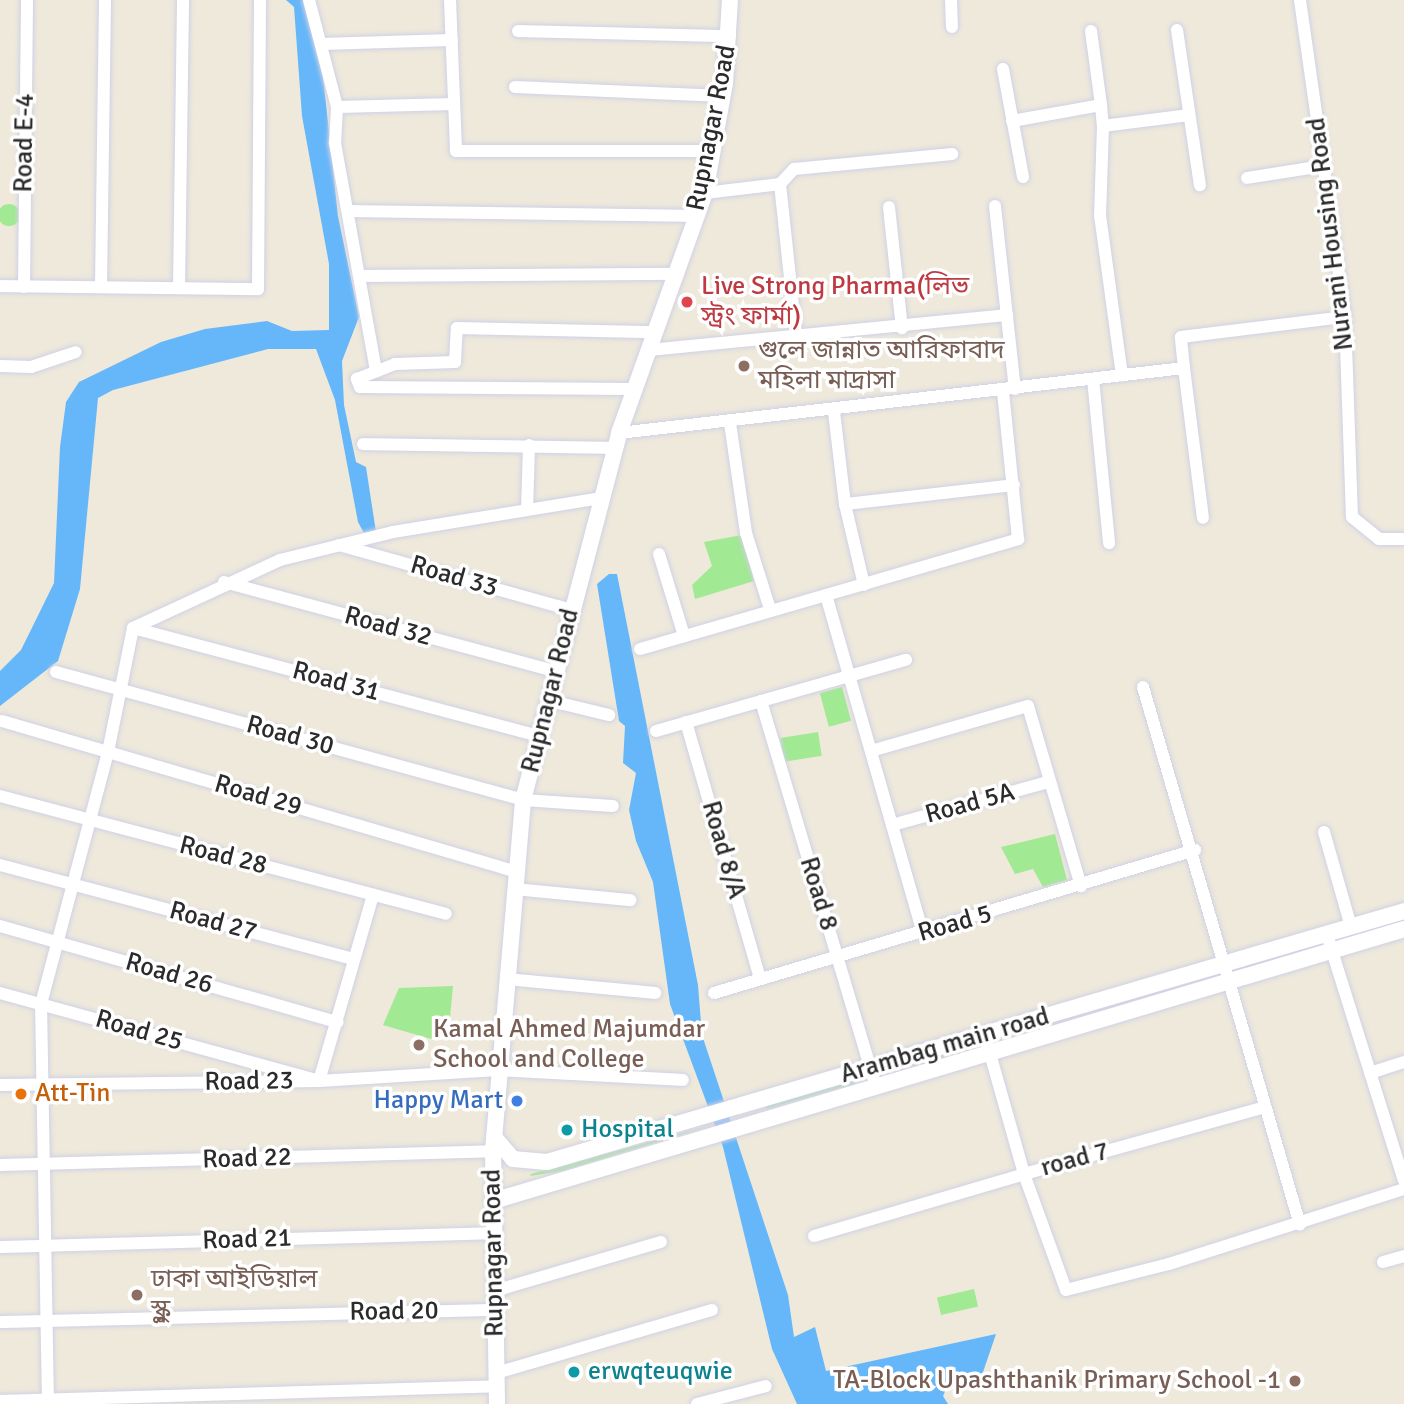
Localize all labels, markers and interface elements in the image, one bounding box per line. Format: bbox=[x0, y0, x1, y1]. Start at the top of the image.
street label: Rupnagar Road bbox=[681, 42, 743, 214]
street label: Road E-4 bbox=[9, 93, 41, 193]
street label: Nurani Housing Road bbox=[1301, 116, 1361, 352]
place label: Live Strong Pharma(লিভ স্ট্রং ফার্মা) bbox=[701, 271, 969, 332]
marker: Live Strong Pharma(লিভ স্ট্রং ফার্মা) bbox=[679, 294, 695, 310]
place label: গুলে জান্নাত আরিফাবাদ মহিলা মাদ্রাসা bbox=[758, 335, 1005, 396]
marker: গুলে জান্নাত আরিফাবাদ মহিলা মাদ্রাসা bbox=[736, 358, 752, 374]
street label: Road 33 bbox=[407, 550, 501, 604]
street label: Road 32 bbox=[341, 600, 435, 654]
street label: Rupnagar Road bbox=[516, 606, 586, 776]
street label: Road 31 bbox=[289, 655, 383, 709]
street label: Road 30 bbox=[243, 709, 337, 763]
street label: Road 29 bbox=[211, 769, 305, 823]
street label: Road 5A bbox=[922, 777, 1018, 831]
street label: Road 8/A bbox=[694, 797, 752, 903]
street label: Road 28 bbox=[176, 830, 270, 882]
street label: Road 8 bbox=[792, 853, 844, 935]
street label: Road 27 bbox=[166, 895, 260, 949]
street label: Road 5 bbox=[914, 899, 996, 949]
street label: Road 26 bbox=[122, 947, 216, 1001]
street label: Arambag main road bbox=[837, 1001, 1053, 1091]
street label: Road 25 bbox=[92, 1004, 186, 1058]
place label: Kamal Ahmed Majumdar School and College bbox=[433, 1014, 705, 1076]
marker: Kamal Ahmed Majumdar School and College bbox=[411, 1037, 427, 1053]
street label: Road 23 bbox=[204, 1066, 294, 1098]
place label: Att-Tin bbox=[35, 1078, 110, 1110]
place label: Happy Mart bbox=[373, 1085, 503, 1117]
marker: Att-Tin bbox=[13, 1086, 29, 1102]
marker: Happy Mart bbox=[509, 1093, 525, 1109]
place label: Hospital bbox=[581, 1114, 674, 1146]
marker: Hospital bbox=[559, 1122, 575, 1138]
street label: road 7 bbox=[1038, 1136, 1112, 1184]
street label: Road 22 bbox=[202, 1142, 292, 1176]
street label: Rupnagar Road bbox=[477, 1169, 511, 1337]
street label: Road 21 bbox=[202, 1223, 292, 1257]
place label: ঢাকা আইডিয়াল স্কুল bbox=[151, 1264, 317, 1326]
marker: ঢাকা আইডিয়াল স্কুল bbox=[129, 1287, 145, 1303]
street label: Road 20 bbox=[349, 1296, 439, 1328]
place label: erwqteuqwie bbox=[588, 1356, 733, 1388]
marker: erwqteuqwie bbox=[566, 1364, 582, 1380]
place label: TA-Block Upashthanik Primary School -1 bbox=[833, 1365, 1281, 1397]
marker: TA-Block Upashthanik Primary School -1 bbox=[1287, 1373, 1303, 1389]

